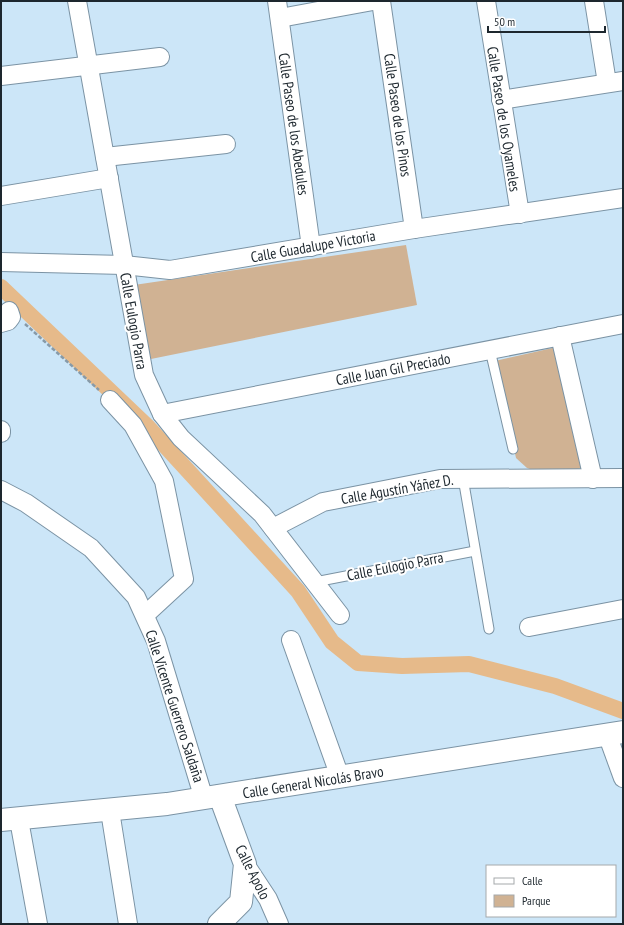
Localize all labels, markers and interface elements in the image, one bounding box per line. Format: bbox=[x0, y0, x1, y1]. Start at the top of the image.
scale bar bbox=[488, 8, 605, 34]
text: 50 m bbox=[494, 14, 515, 29]
street label: Calle Paseo de los Oyameles bbox=[483, 45, 525, 193]
street label: Calle Paseo de los Abedules bbox=[275, 52, 313, 196]
street label: Calle Paseo de los Pinos bbox=[380, 52, 416, 178]
street label: Calle Guadalupe Victoria bbox=[249, 226, 377, 266]
street label: Calle Eulogio Parra bbox=[116, 271, 152, 371]
street label: Calle Juan Gil Preciado bbox=[334, 349, 452, 389]
street label: Calle Agustín Yáñez D. bbox=[339, 470, 455, 508]
street label: Calle Eulogio Parra bbox=[345, 547, 445, 585]
street label: Calle Vicente Guerrero Saldaña bbox=[141, 627, 209, 785]
street label: Calle General Nicolás Bravo bbox=[241, 761, 385, 803]
street label: Calle Apolo bbox=[231, 842, 275, 902]
legend bbox=[486, 865, 616, 917]
text: Calle bbox=[522, 873, 543, 888]
text: Parque bbox=[522, 893, 551, 908]

